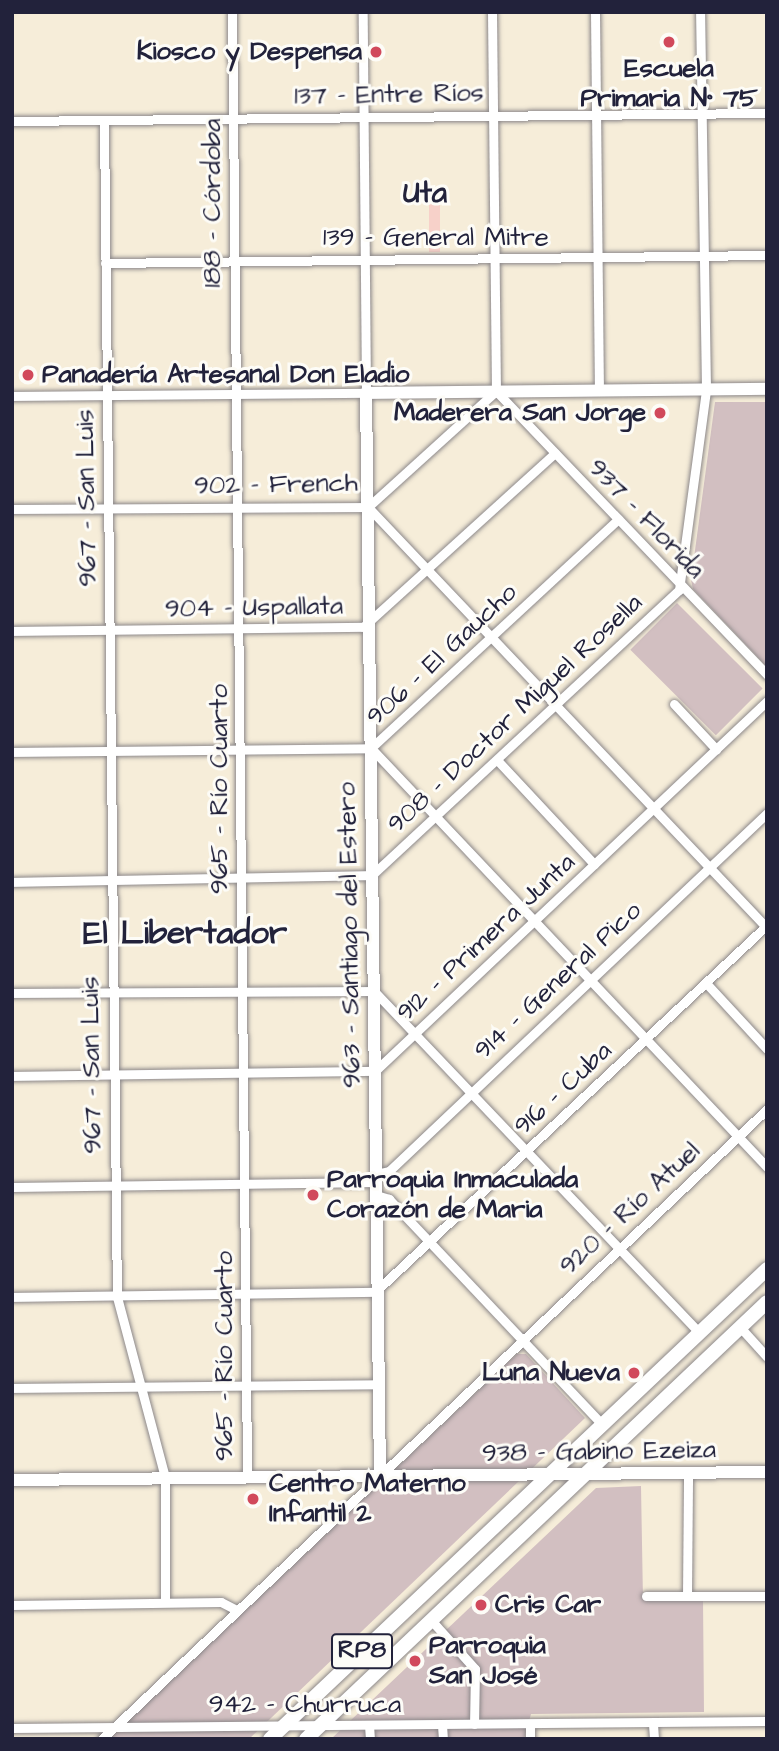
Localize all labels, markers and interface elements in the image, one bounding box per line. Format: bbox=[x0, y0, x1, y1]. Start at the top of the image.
marker: Escuela Primaria N° 75 bbox=[661, 34, 677, 50]
place label: Kiosco y Despensa bbox=[137, 36, 362, 68]
marker: Kiosco y Despensa bbox=[368, 44, 384, 60]
place label: Escuela Primaria N° 75 bbox=[580, 53, 758, 114]
street label: 137 - Entre Ríos bbox=[294, 78, 484, 112]
street label: 188 - Córdoba bbox=[197, 118, 229, 288]
district label: Uta bbox=[403, 175, 447, 211]
street label: 139 - General Mitre bbox=[323, 222, 549, 254]
place label: Panadería Artesanal Don Eladio bbox=[42, 359, 409, 391]
marker: Panadería Artesanal Don Eladio bbox=[20, 367, 36, 383]
place label: Maderera San Jorge bbox=[394, 397, 646, 429]
marker: Maderera San Jorge bbox=[652, 405, 668, 421]
street label: 967 - San Luis bbox=[70, 409, 104, 587]
street label: 937 - Florida bbox=[581, 453, 711, 585]
street label: 902 - French bbox=[194, 468, 358, 502]
street label: 906 - El Gaucho bbox=[360, 577, 524, 733]
street label: 908 - Doctor Miguel Rosella bbox=[381, 588, 649, 840]
street label: 904 - Uspallata bbox=[165, 591, 343, 625]
street label: 965 - Río Cuarto bbox=[204, 684, 236, 894]
street label: 963 - Santiago del Estero bbox=[332, 782, 368, 1088]
street label: 912 - Primera Junta bbox=[390, 847, 582, 1029]
street label: 914 - General Pico bbox=[468, 895, 648, 1067]
district label: El Libertador bbox=[83, 914, 287, 954]
street label: 967 - San Luis bbox=[75, 976, 109, 1154]
street label: 916 - Cuba bbox=[507, 1036, 619, 1142]
street label: 920 - Río Atuel bbox=[553, 1136, 707, 1282]
place label: Parroquia Inmaculada Corazón de Maria bbox=[327, 1164, 578, 1226]
marker: Parroquia Inmaculada Corazón de Maria bbox=[305, 1187, 321, 1203]
street label: 965 - Río Cuarto bbox=[209, 1251, 241, 1461]
place label: Luna Nueva bbox=[482, 1357, 620, 1389]
marker: Luna Nueva bbox=[626, 1365, 642, 1381]
street label: 938 - Gabino Ezeiza bbox=[482, 1434, 716, 1470]
place label: Centro Materno Infantil 2 bbox=[269, 1468, 466, 1530]
marker: Centro Materno Infantil 2 bbox=[243, 1489, 263, 1509]
place label: Cris Car bbox=[495, 1589, 601, 1621]
marker: Cris Car bbox=[473, 1597, 489, 1613]
road number: RP8 bbox=[330, 1630, 394, 1672]
place label: Parroquia San José bbox=[429, 1630, 546, 1692]
marker: Parroquia San José bbox=[407, 1653, 423, 1669]
street label: 942 - Churruca bbox=[209, 1689, 401, 1721]

